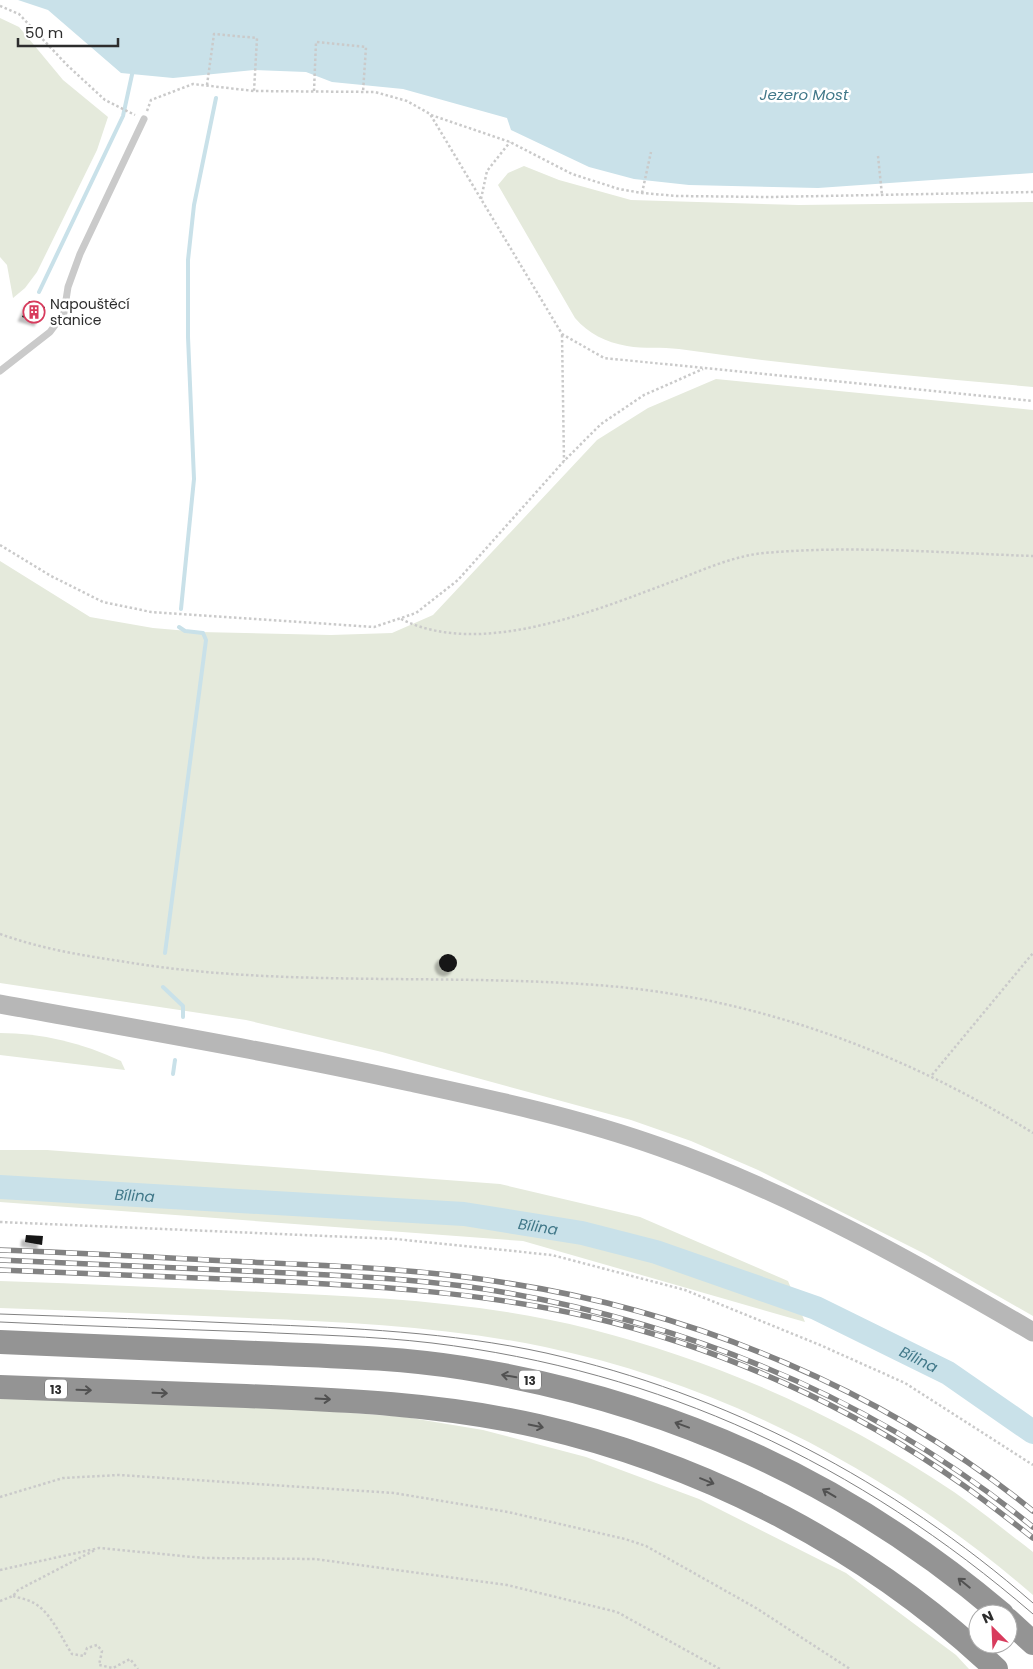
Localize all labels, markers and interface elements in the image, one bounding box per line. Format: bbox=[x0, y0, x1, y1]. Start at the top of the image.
scale bar bbox=[18, 15, 118, 47]
text: 50 m bbox=[25, 22, 63, 43]
water label: Jezero Most bbox=[760, 84, 849, 105]
place label: Napouštěcí stanice bbox=[50, 294, 130, 330]
building icon: Napouštěcí stanice bbox=[22, 300, 46, 324]
water label: Bílina bbox=[114, 1183, 155, 1206]
water label: Bílina bbox=[517, 1212, 560, 1240]
water label: Bílina bbox=[896, 1340, 942, 1377]
road number: 13 bbox=[519, 1370, 541, 1390]
one-way arrow bbox=[501, 1371, 517, 1381]
road number: 13 bbox=[45, 1380, 67, 1398]
one-way arrow bbox=[75, 1385, 91, 1395]
one-way arrow bbox=[152, 1388, 168, 1398]
one-way arrow bbox=[314, 1395, 330, 1404]
one-way arrow bbox=[675, 1420, 690, 1429]
one-way arrow bbox=[527, 1422, 543, 1431]
one-way arrow bbox=[699, 1477, 714, 1486]
one-way arrow bbox=[823, 1487, 837, 1497]
one-way arrow bbox=[958, 1577, 971, 1588]
north arrow bbox=[968, 1604, 1018, 1654]
text: N bbox=[979, 1606, 997, 1628]

